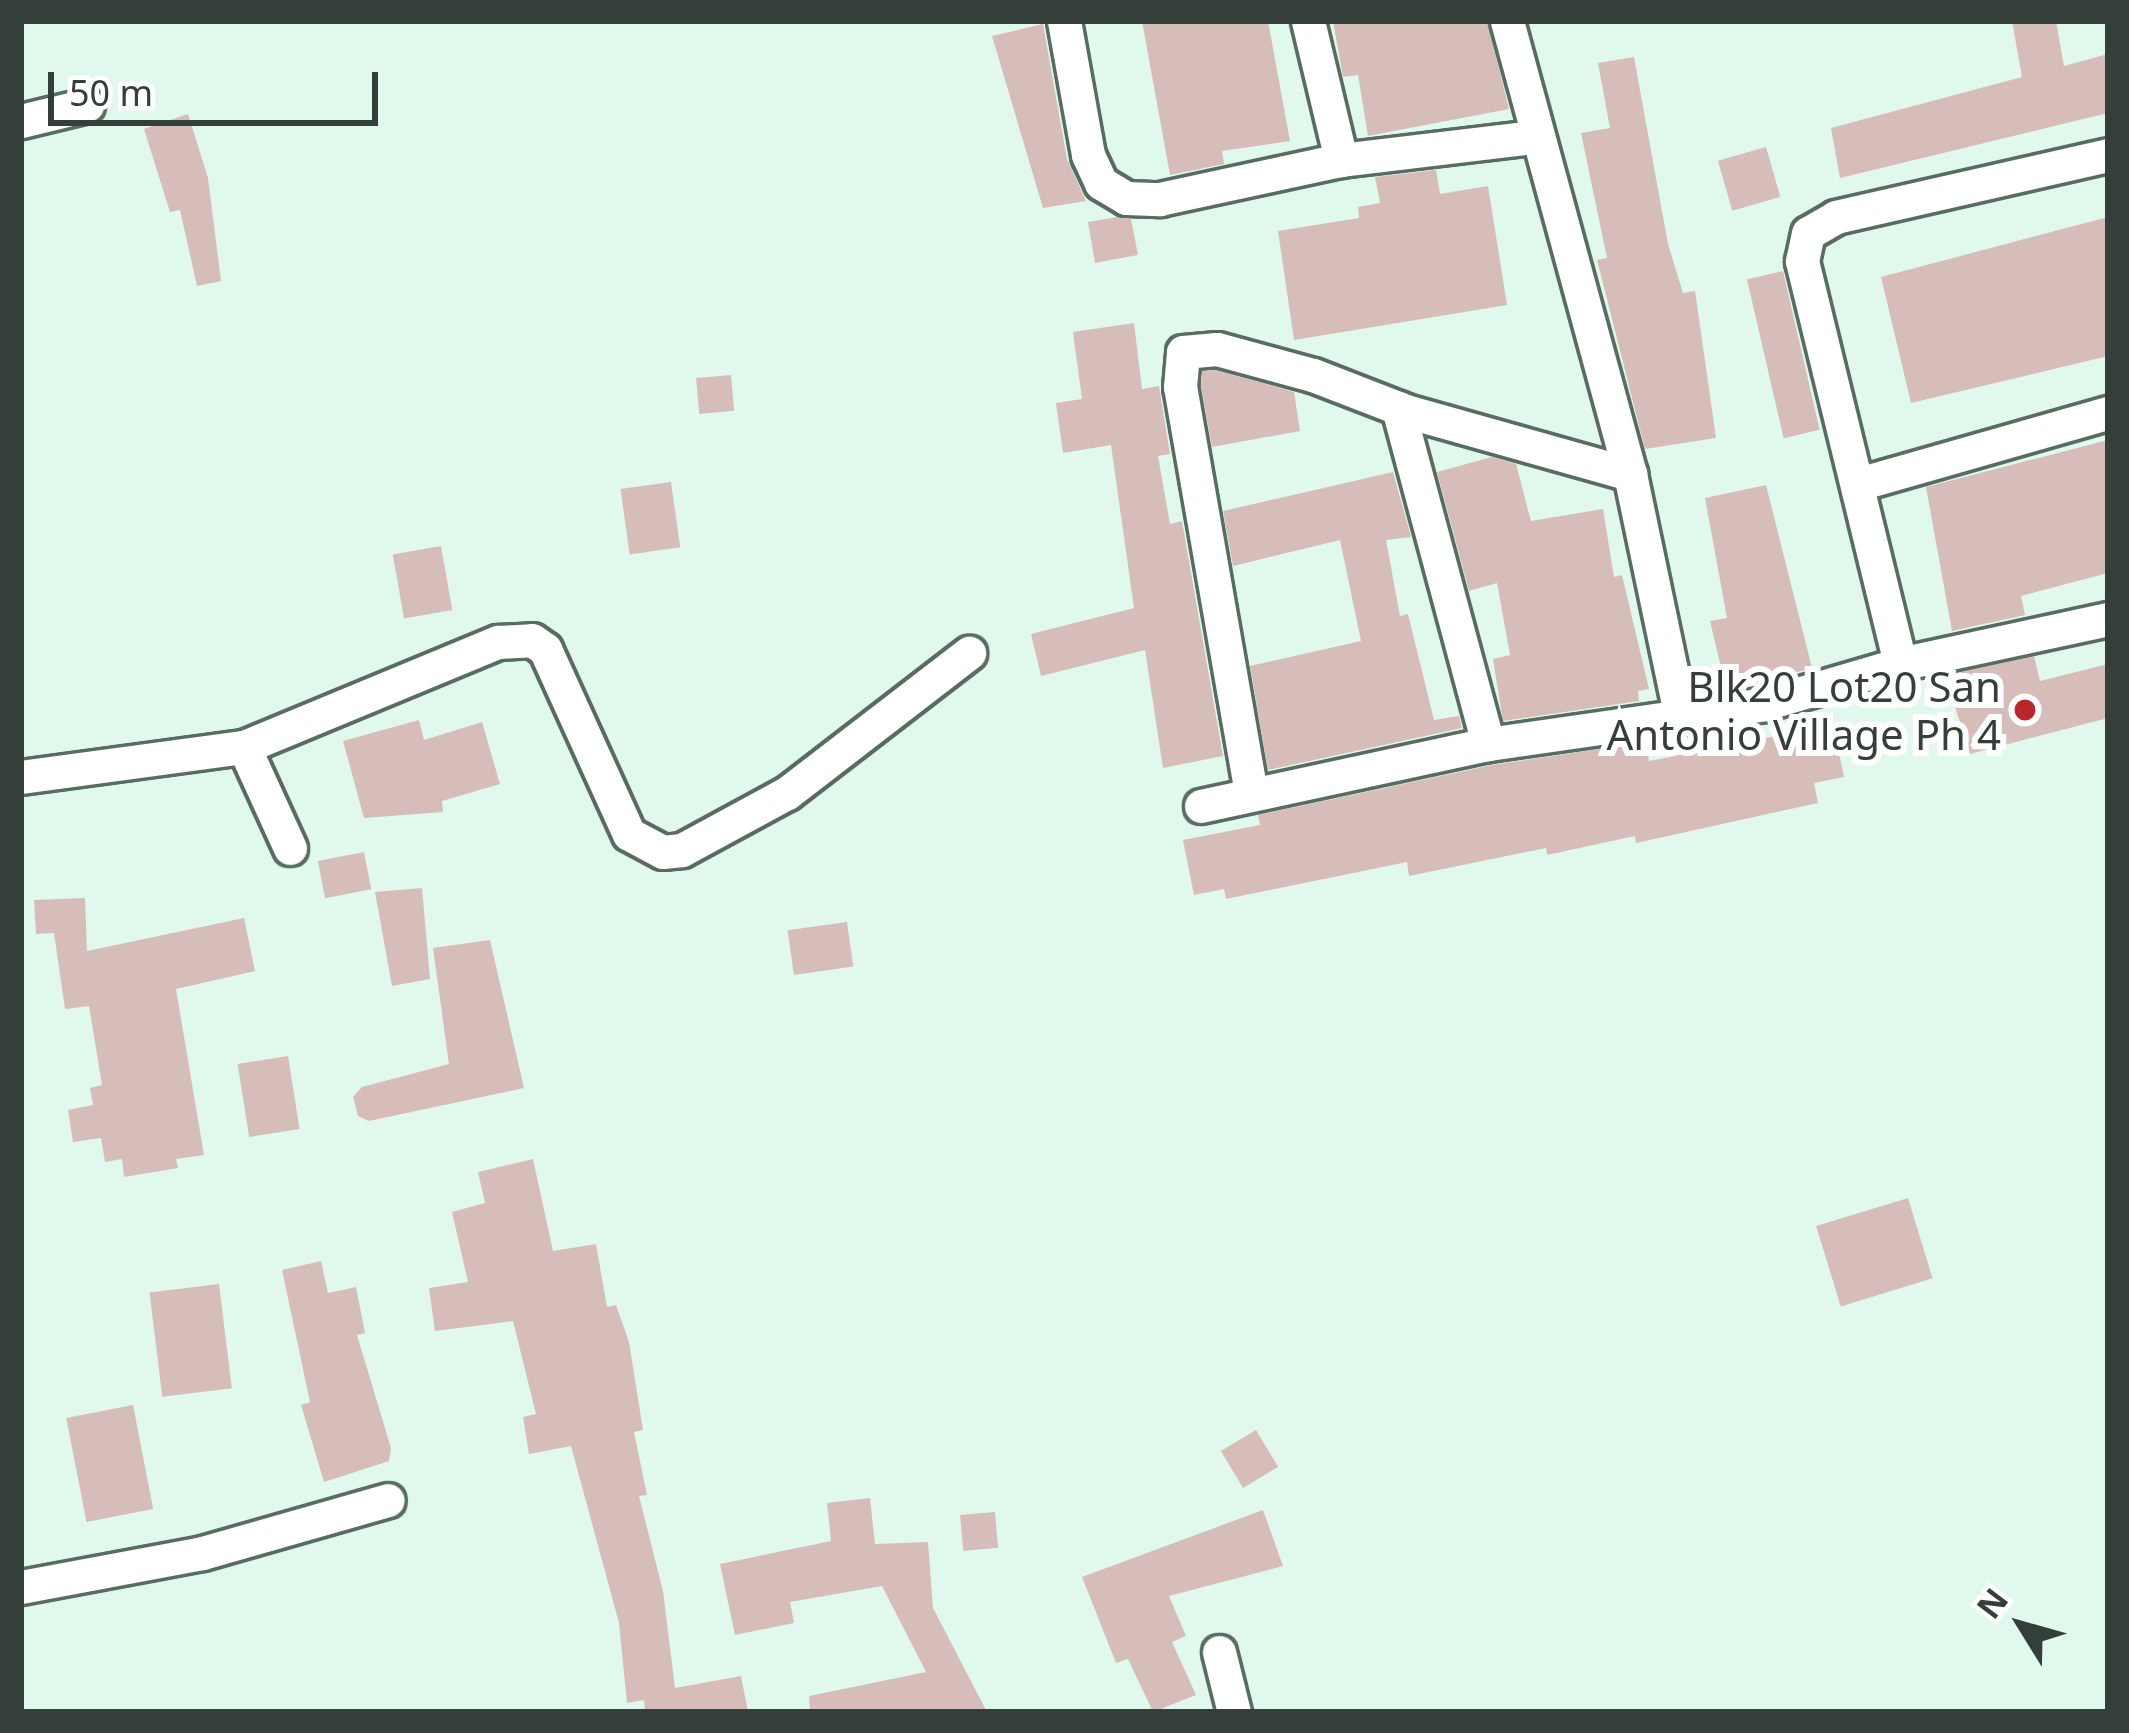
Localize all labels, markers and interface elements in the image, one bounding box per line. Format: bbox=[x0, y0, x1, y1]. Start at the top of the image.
scale bar bbox=[54, 48, 384, 122]
text: 50 m bbox=[69, 68, 153, 117]
place label: Blk20 Lot20 San Antonio Village Ph 4 bbox=[1606, 661, 2001, 760]
marker: Blk20 Lot20 San Antonio Village Ph 4 bbox=[2012, 697, 2038, 723]
north arrow bbox=[1961, 1565, 2081, 1685]
text: N bbox=[1966, 1579, 2018, 1627]

